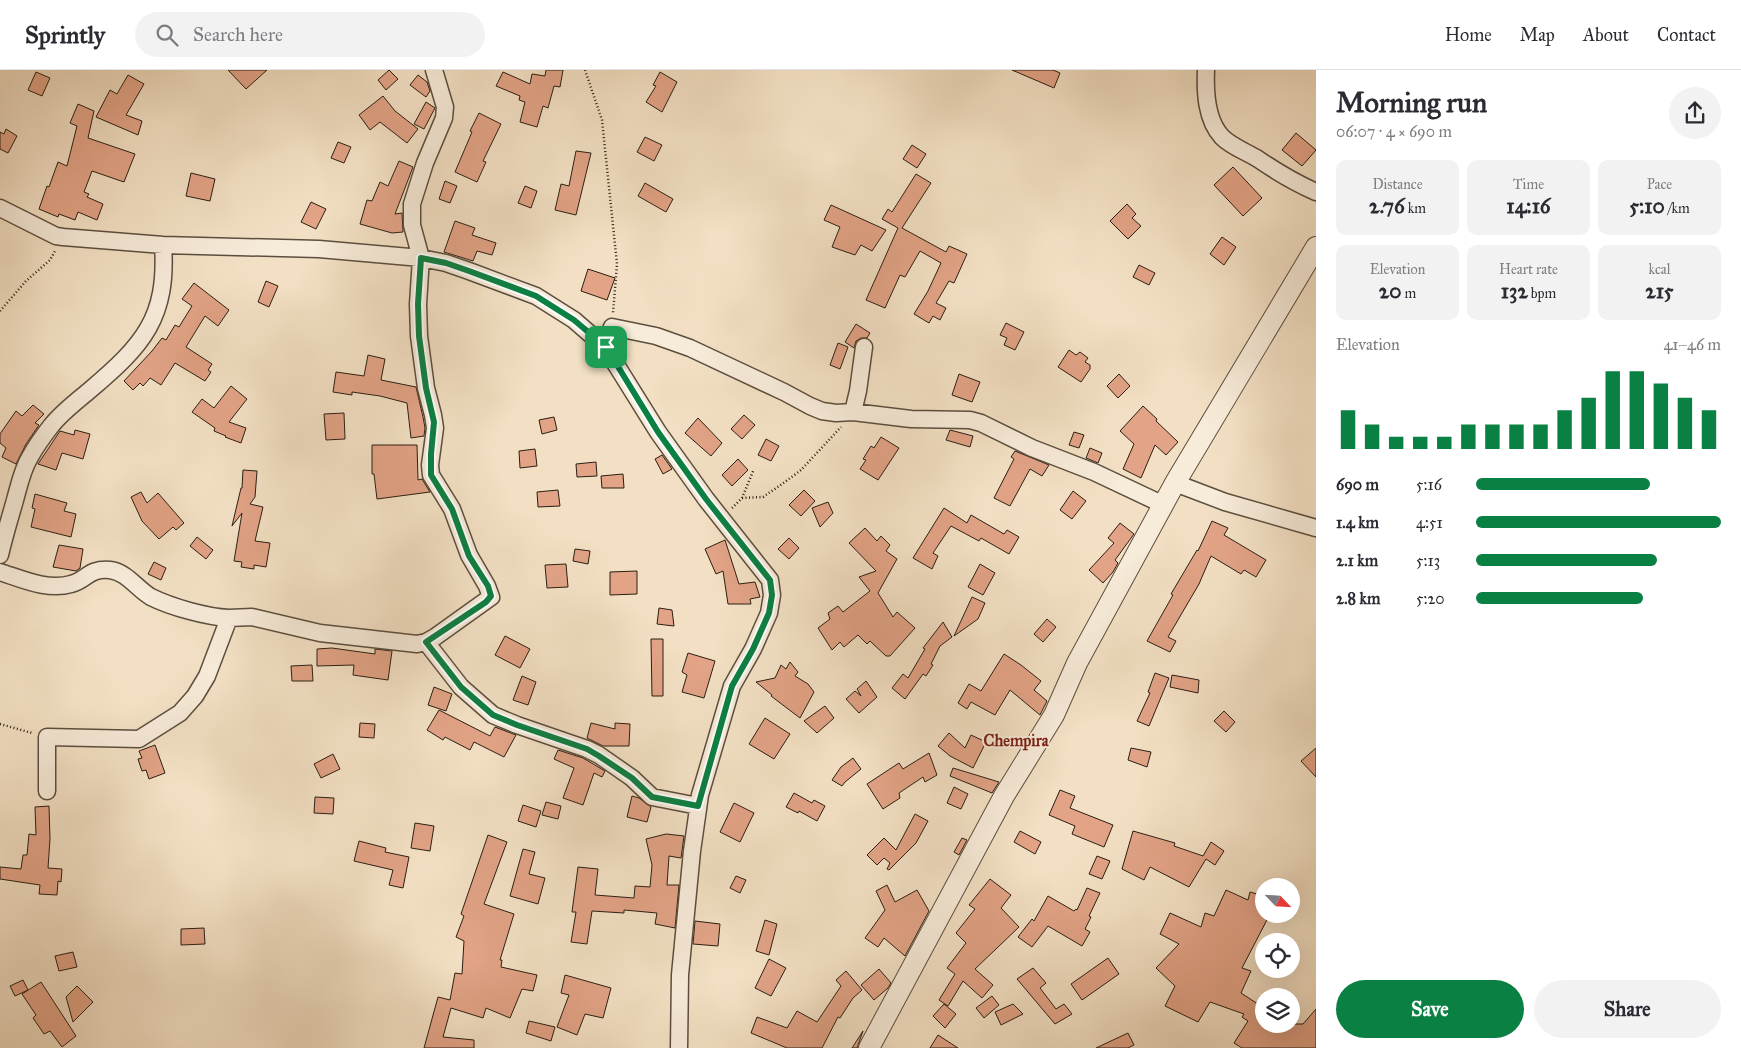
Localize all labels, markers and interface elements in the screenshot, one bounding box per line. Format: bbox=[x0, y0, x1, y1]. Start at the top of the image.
search box bbox=[135, 12, 485, 57]
text: Sprintly bbox=[25, 20, 105, 50]
icon: search bbox=[153, 21, 181, 49]
text: Search here bbox=[193, 23, 283, 46]
text: Home bbox=[1445, 24, 1492, 46]
text: Map bbox=[1520, 24, 1555, 46]
text: About bbox=[1583, 24, 1629, 46]
text: Contact bbox=[1657, 24, 1716, 46]
text: Morning run bbox=[1336, 85, 1487, 120]
button: share bbox=[1669, 87, 1721, 139]
text: 06:07 · 4 × 690 m bbox=[1336, 122, 1452, 141]
text: Distance bbox=[1372, 176, 1423, 193]
text: Time bbox=[1513, 176, 1544, 193]
text: Pace bbox=[1647, 176, 1672, 193]
text: 2.76 bbox=[1369, 193, 1405, 219]
text: 14:16 bbox=[1506, 193, 1551, 219]
text: 5:10 bbox=[1629, 193, 1665, 219]
text: km bbox=[1405, 200, 1426, 217]
text: /km bbox=[1665, 200, 1690, 217]
text: Elevation bbox=[1370, 261, 1425, 278]
text: Heart rate bbox=[1499, 261, 1558, 278]
text: kcal bbox=[1648, 261, 1671, 278]
text: 20 bbox=[1379, 278, 1401, 304]
text: 132 bbox=[1501, 278, 1528, 304]
text: 215 bbox=[1645, 278, 1674, 304]
text: m bbox=[1401, 285, 1416, 302]
text: bpm bbox=[1528, 285, 1556, 302]
pin bbox=[585, 326, 627, 368]
icon: arrive bbox=[592, 333, 620, 361]
text: Elevation bbox=[1336, 335, 1400, 354]
text: 41–46 m bbox=[1663, 335, 1721, 354]
text: 690 m bbox=[1336, 475, 1379, 494]
text: 5:16 bbox=[1416, 475, 1442, 494]
text: 1.4 km bbox=[1336, 513, 1379, 532]
text: 4:51 bbox=[1416, 513, 1443, 532]
text: 2.1 km bbox=[1336, 551, 1378, 570]
text: 5:13 bbox=[1416, 551, 1440, 570]
text: 2.8 km bbox=[1336, 589, 1380, 608]
text: 5:20 bbox=[1416, 589, 1445, 608]
district label: Chempira bbox=[983, 731, 1050, 751]
north arrow bbox=[1255, 878, 1300, 922]
map controls bbox=[1255, 878, 1300, 1033]
button: locate bbox=[1255, 933, 1300, 978]
button: Save bbox=[1336, 980, 1524, 1038]
button: Share bbox=[1534, 980, 1721, 1038]
button: layers bbox=[1255, 988, 1300, 1033]

